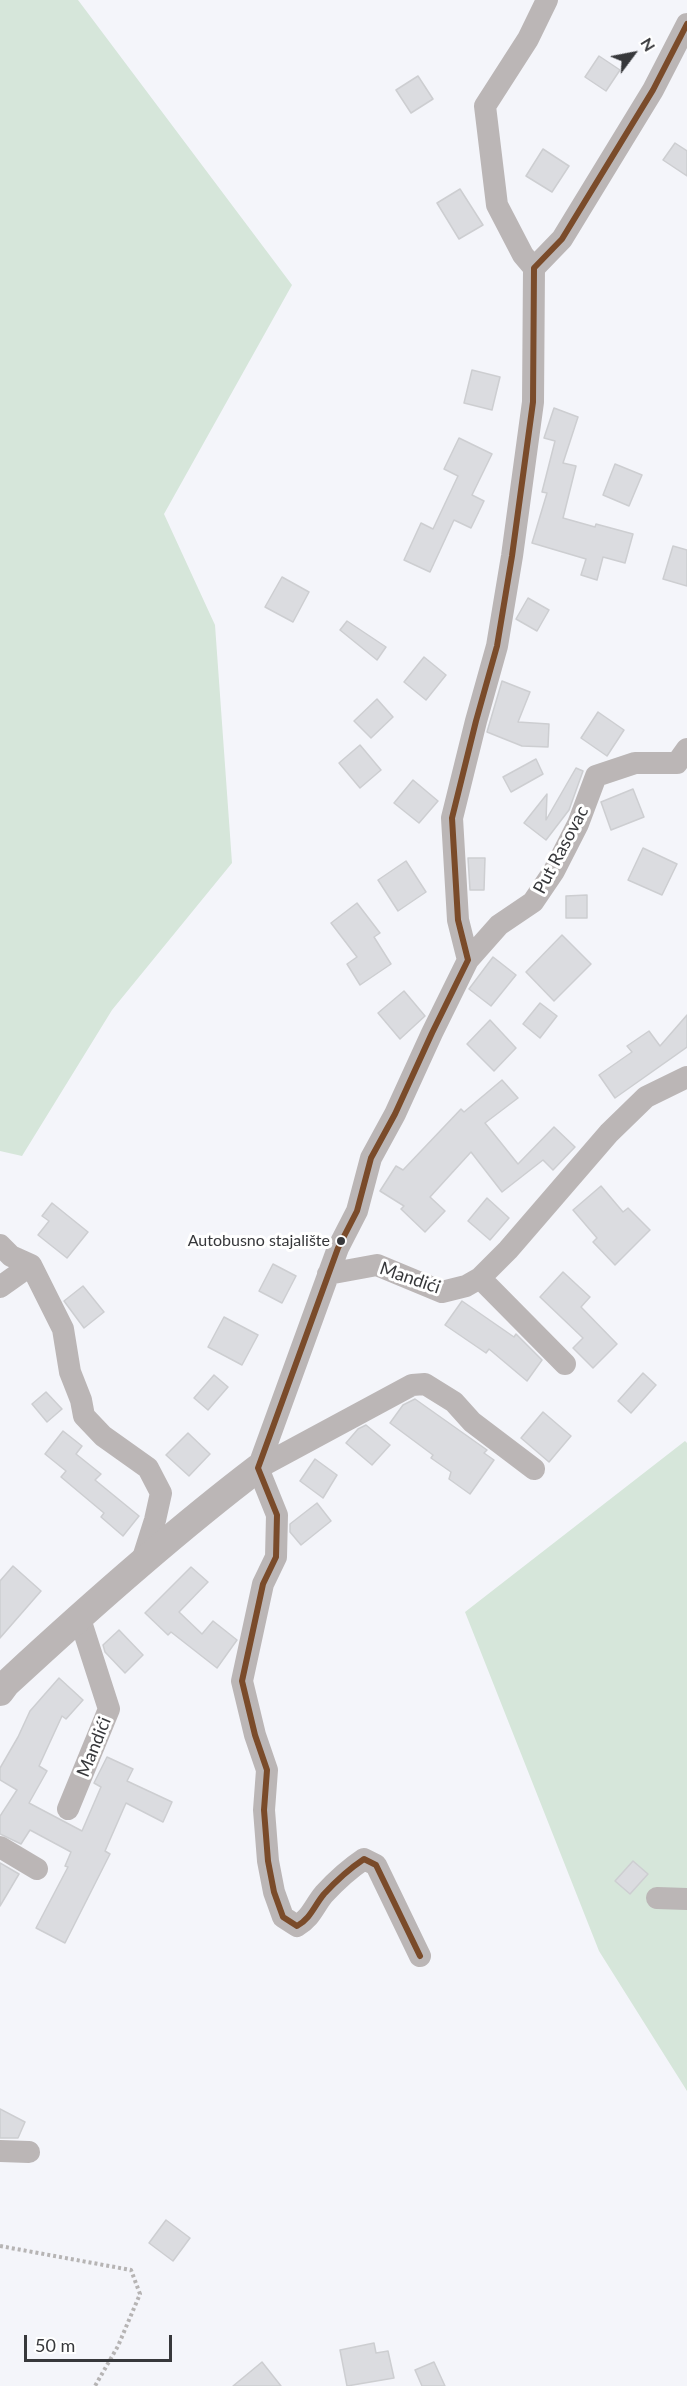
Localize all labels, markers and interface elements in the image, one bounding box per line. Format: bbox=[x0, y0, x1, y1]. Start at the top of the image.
north arrow bbox=[603, 24, 663, 84]
text: N bbox=[637, 34, 660, 54]
street label: Put Rasovac bbox=[529, 802, 593, 898]
place label: Autobusno stajalište bbox=[188, 1231, 330, 1251]
marker: Autobusno stajalište bbox=[335, 1235, 347, 1247]
street label: Mandići bbox=[377, 1258, 443, 1298]
street label: Mandići bbox=[72, 1714, 116, 1780]
scale bar bbox=[27, 2323, 176, 2361]
text: 50 m bbox=[35, 2334, 75, 2356]

